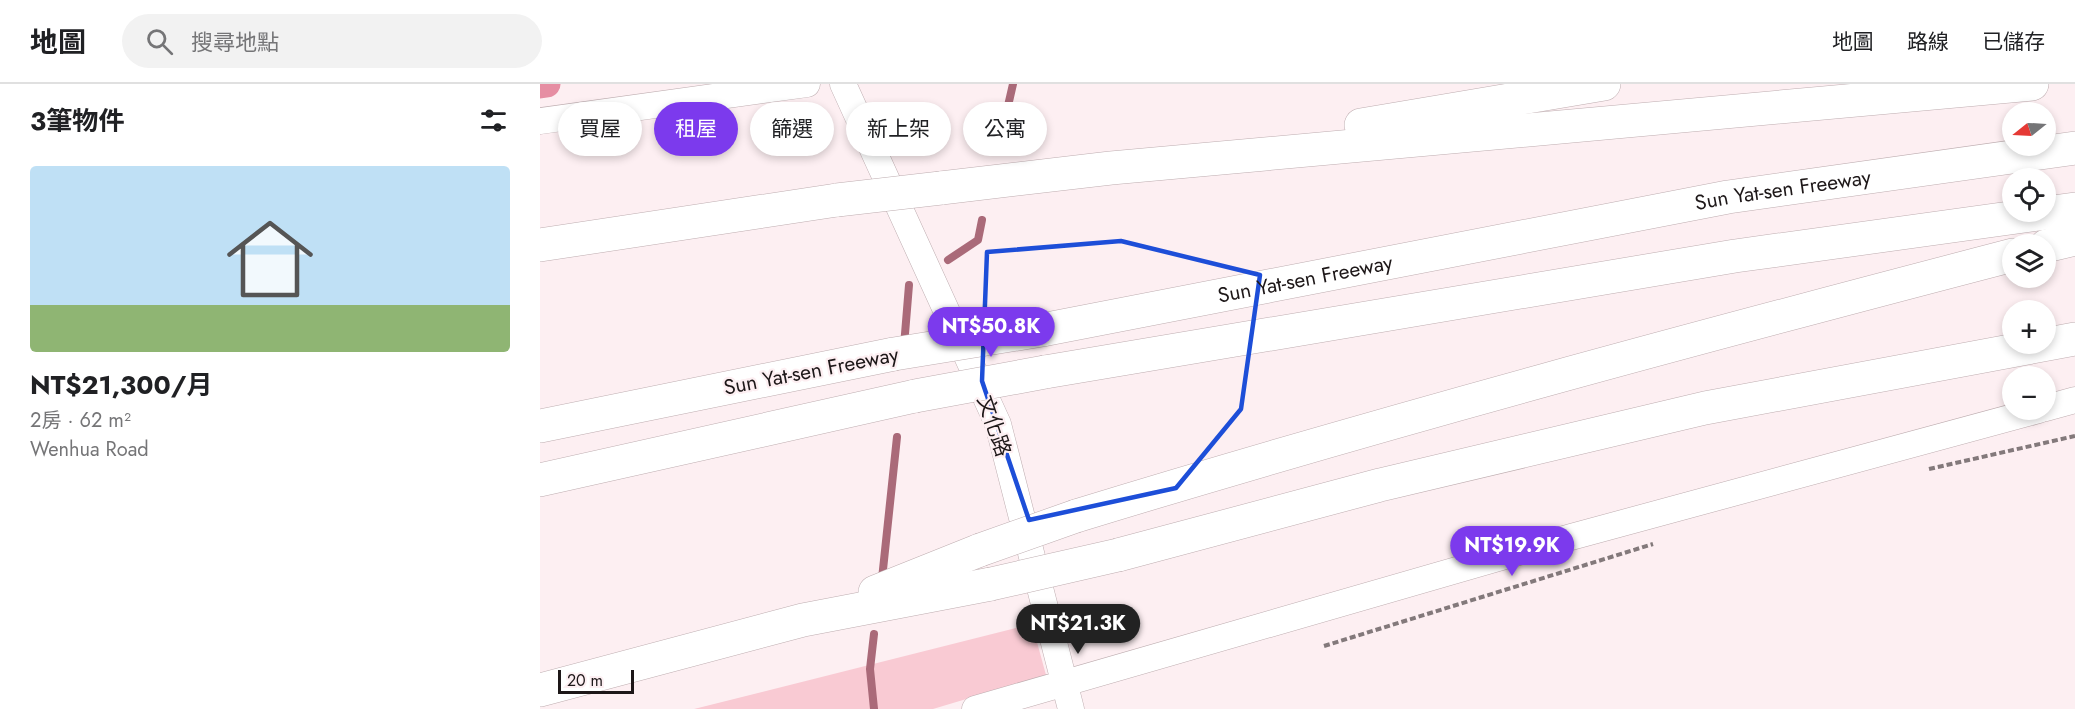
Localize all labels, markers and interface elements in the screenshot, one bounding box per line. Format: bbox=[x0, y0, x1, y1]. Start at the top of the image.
search box bbox=[122, 14, 542, 68]
text: 地圖 bbox=[30, 22, 86, 63]
icon: search bbox=[143, 25, 176, 58]
text: 搜尋地點 bbox=[191, 26, 279, 58]
text: 地圖 bbox=[1832, 27, 1874, 57]
text: 路線 bbox=[1907, 27, 1949, 57]
text: 已儲存 bbox=[1982, 27, 2045, 57]
text: 3筆物件 bbox=[30, 102, 124, 140]
chip: 買屋 bbox=[558, 102, 642, 156]
chip: 租屋 bbox=[654, 102, 738, 156]
chip: 篩選 bbox=[750, 102, 834, 156]
chip: 新上架 bbox=[846, 102, 951, 156]
chip: 公寓 bbox=[963, 102, 1047, 156]
north arrow bbox=[2002, 102, 2056, 156]
map controls bbox=[2002, 102, 2056, 420]
icon: filters bbox=[477, 104, 510, 137]
street label: Sun Yat-sen Freeway bbox=[1692, 162, 1873, 218]
button: locate bbox=[2002, 168, 2056, 222]
icon: home bbox=[216, 205, 324, 313]
button: layers bbox=[2002, 234, 2056, 288]
street label: Sun Yat-sen Freeway bbox=[1215, 247, 1396, 311]
button: + bbox=[2002, 300, 2056, 354]
pin: NT$50.8K bbox=[929, 307, 1053, 358]
text: NT$50.8K bbox=[942, 312, 1040, 341]
street label: Sun Yat-sen Freeway bbox=[721, 339, 902, 403]
text: NT$21,300/月 bbox=[30, 366, 213, 404]
button: − bbox=[2002, 366, 2056, 420]
street label: 文化路 bbox=[970, 391, 1018, 461]
text: 2房 · 62 m² bbox=[30, 406, 131, 435]
text: Wenhua Road bbox=[30, 435, 149, 464]
pin: NT$19.9K bbox=[1450, 526, 1574, 577]
text: NT$19.9K bbox=[1464, 531, 1560, 560]
pin: NT$21.3K bbox=[1016, 604, 1140, 655]
text: NT$21.3K bbox=[1030, 609, 1126, 638]
scale bar bbox=[558, 667, 634, 694]
text: 20 m bbox=[567, 669, 603, 692]

